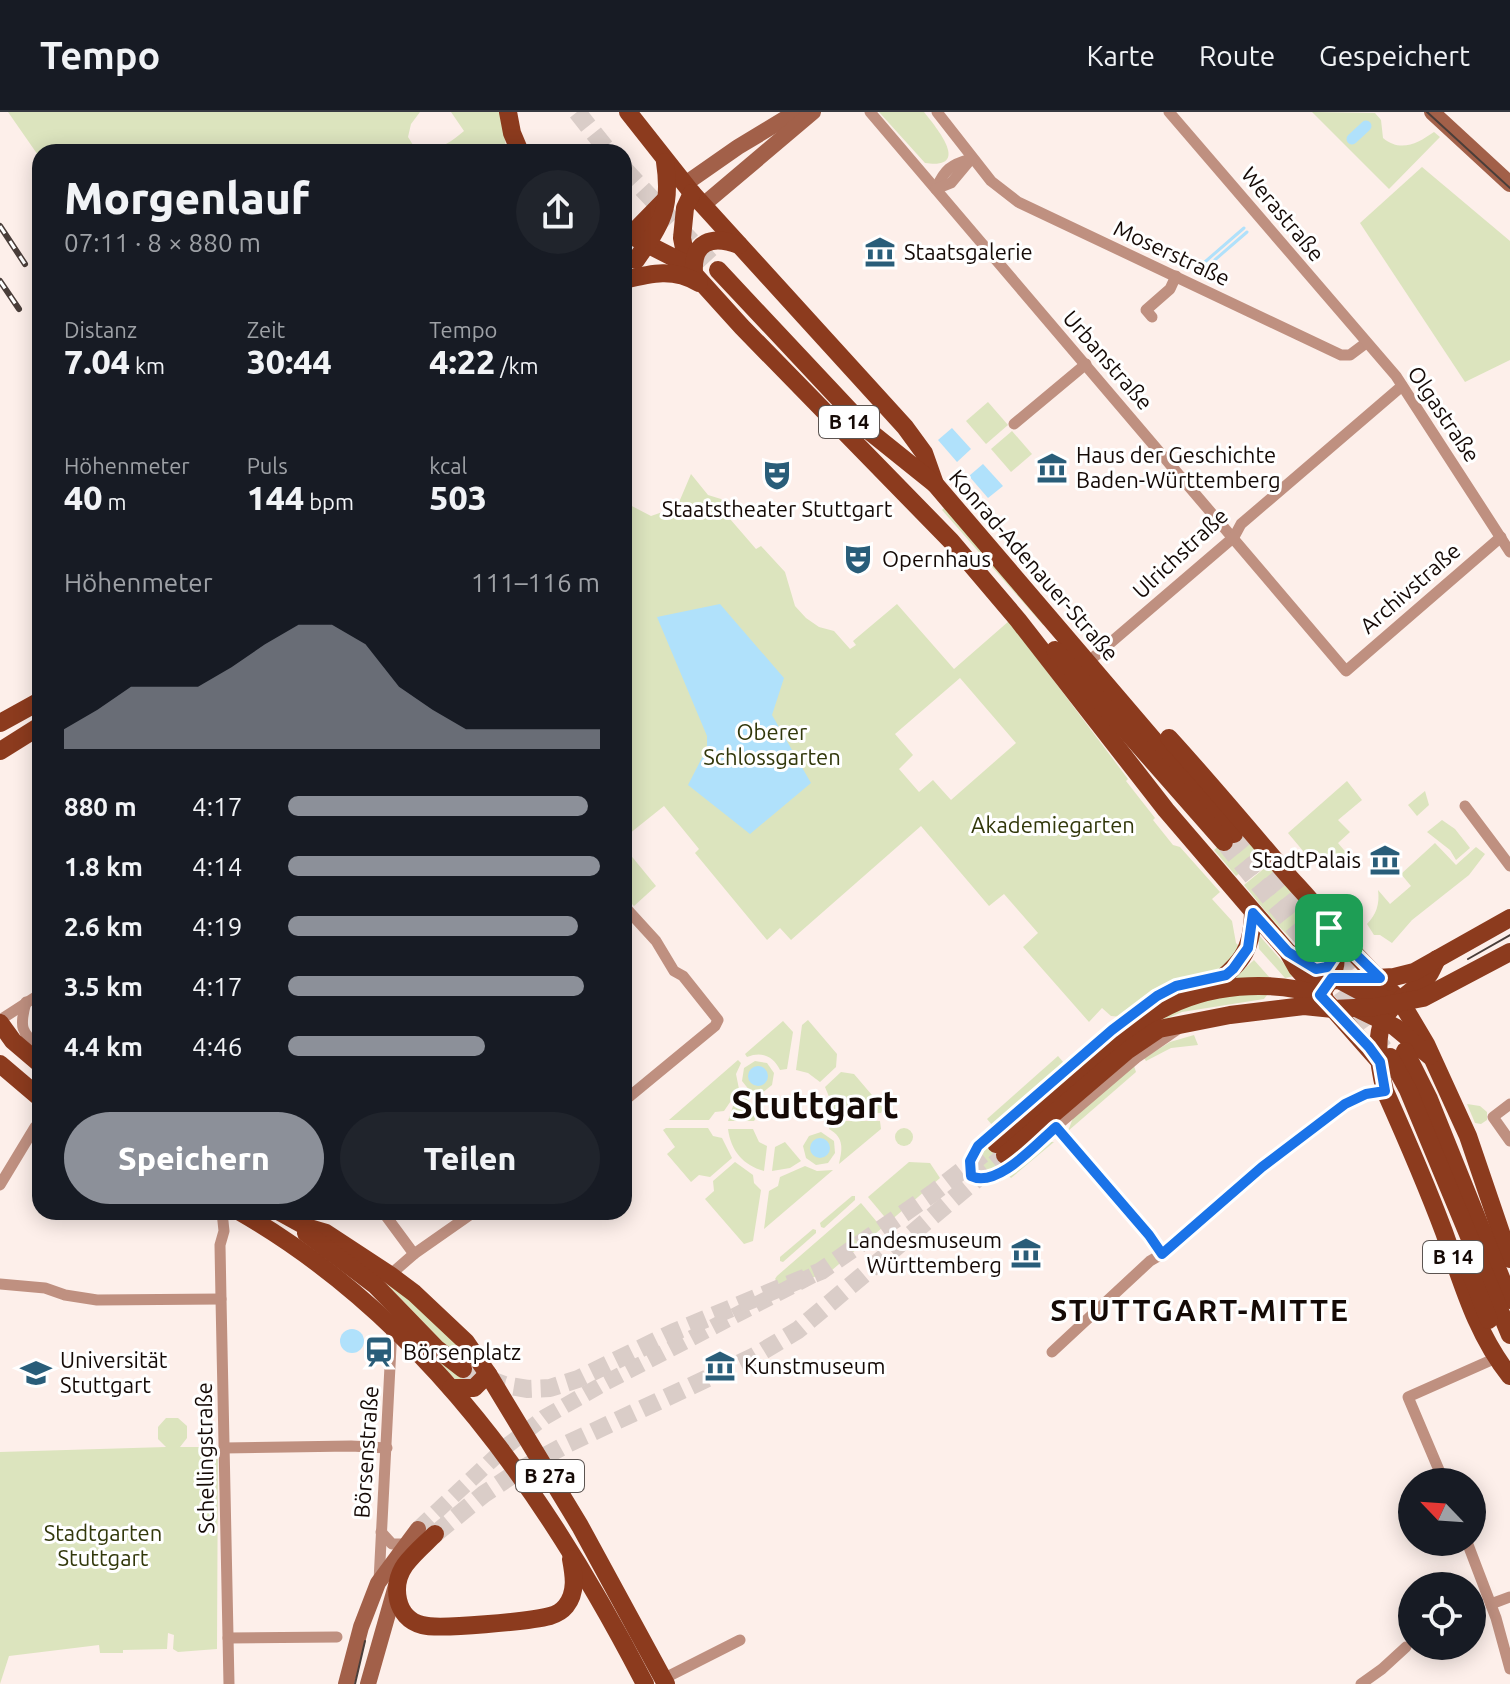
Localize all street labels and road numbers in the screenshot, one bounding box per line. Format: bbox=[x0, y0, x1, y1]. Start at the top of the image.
street label: Werastraße bbox=[1237, 162, 1330, 266]
street label: Moserstraße bbox=[1110, 215, 1234, 290]
street label: Urbanstraße bbox=[1058, 305, 1158, 414]
street label: Olgastraße bbox=[1403, 361, 1486, 466]
road number: B 14 bbox=[819, 406, 879, 438]
street label: Konrad-Adenauer-Straße bbox=[945, 464, 1124, 665]
street label: Ulrichstraße bbox=[1127, 502, 1232, 603]
street label: Archivstraße bbox=[1354, 537, 1465, 638]
road number: B 14 bbox=[1423, 1241, 1483, 1273]
street label: Schellingstraße bbox=[191, 1382, 218, 1534]
street label: Börsenstraße bbox=[348, 1385, 383, 1519]
road number: B 27a bbox=[516, 1460, 584, 1492]

